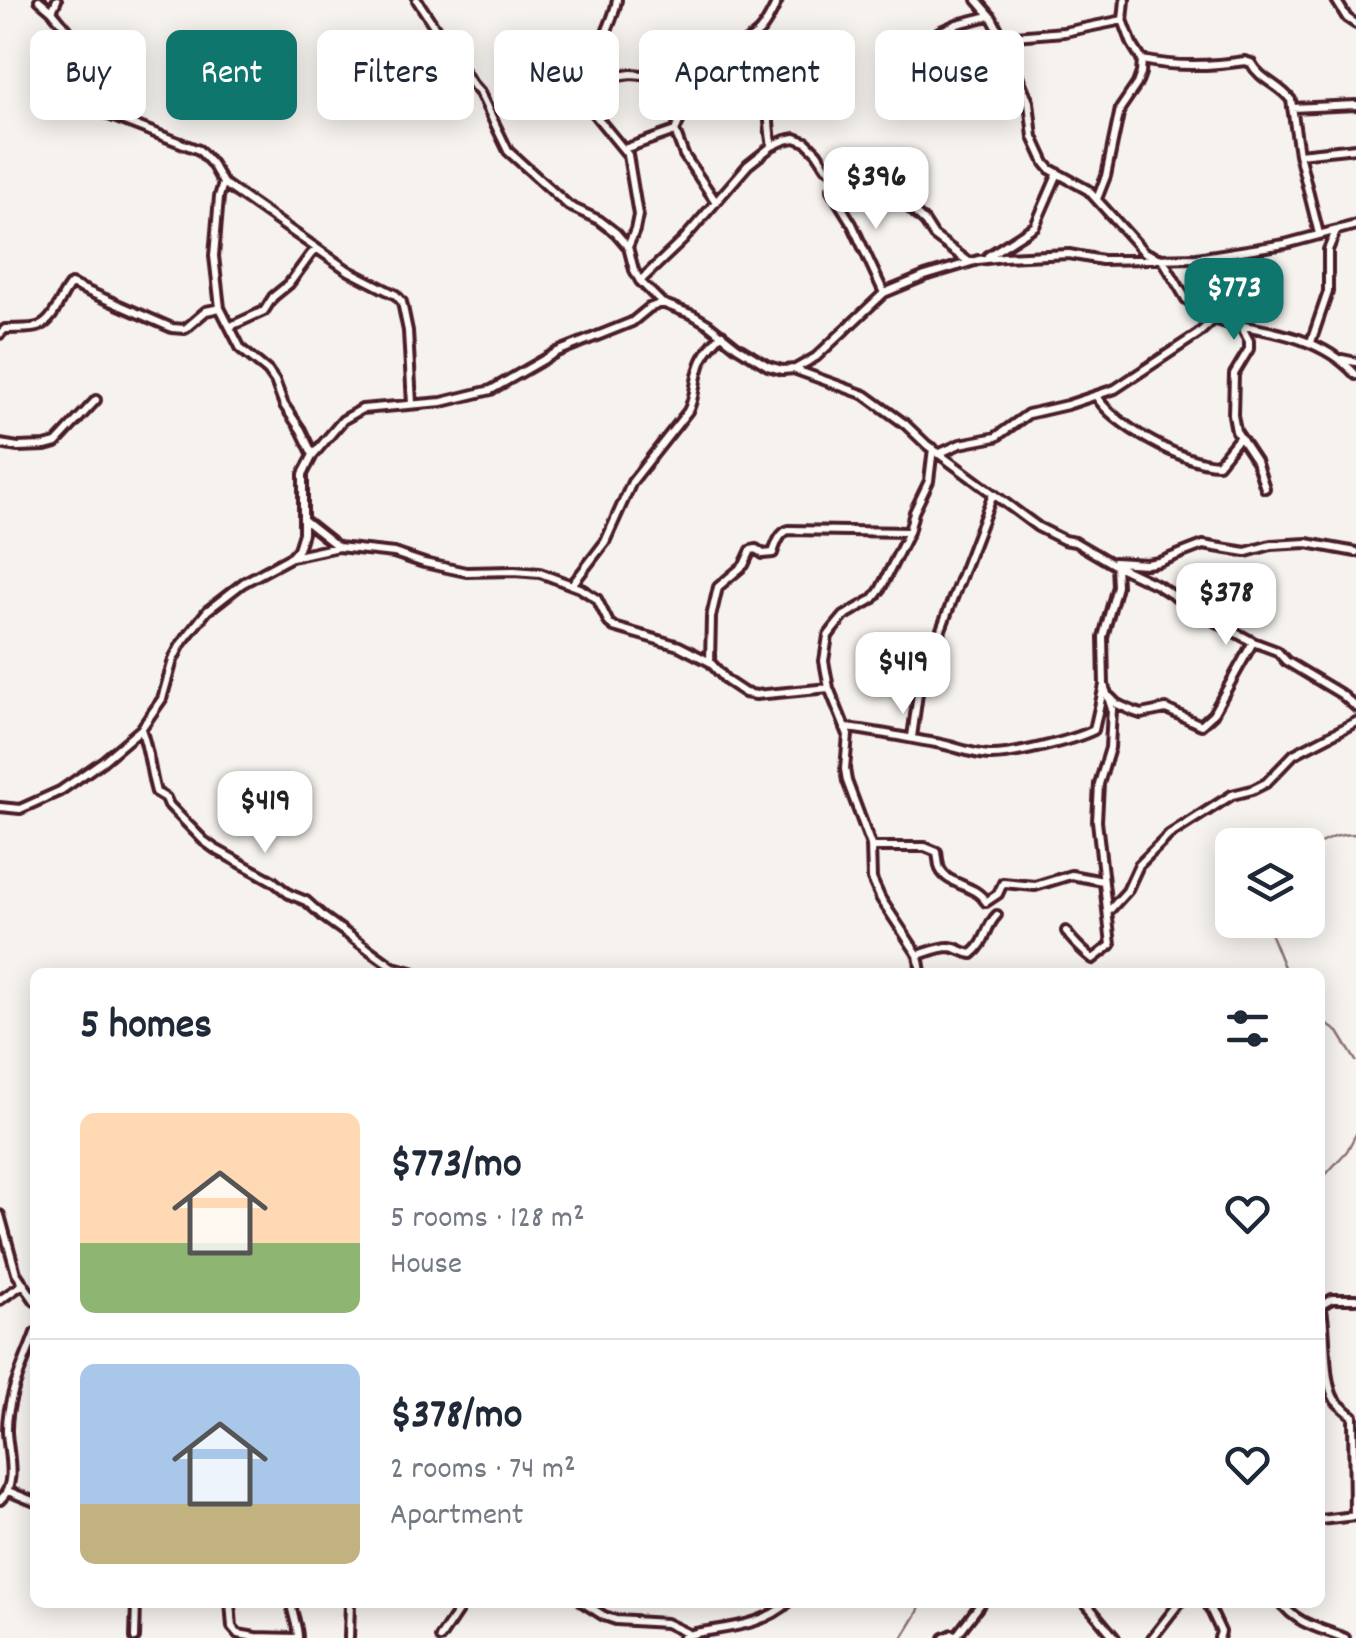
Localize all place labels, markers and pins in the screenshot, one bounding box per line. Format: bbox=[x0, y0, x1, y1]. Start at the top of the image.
pin: $396 bbox=[817, 147, 935, 232]
pin: $773 bbox=[1175, 258, 1293, 343]
pin: $378 bbox=[1167, 563, 1285, 648]
pin: $419 bbox=[844, 632, 962, 717]
pin: $419 bbox=[206, 771, 324, 856]

